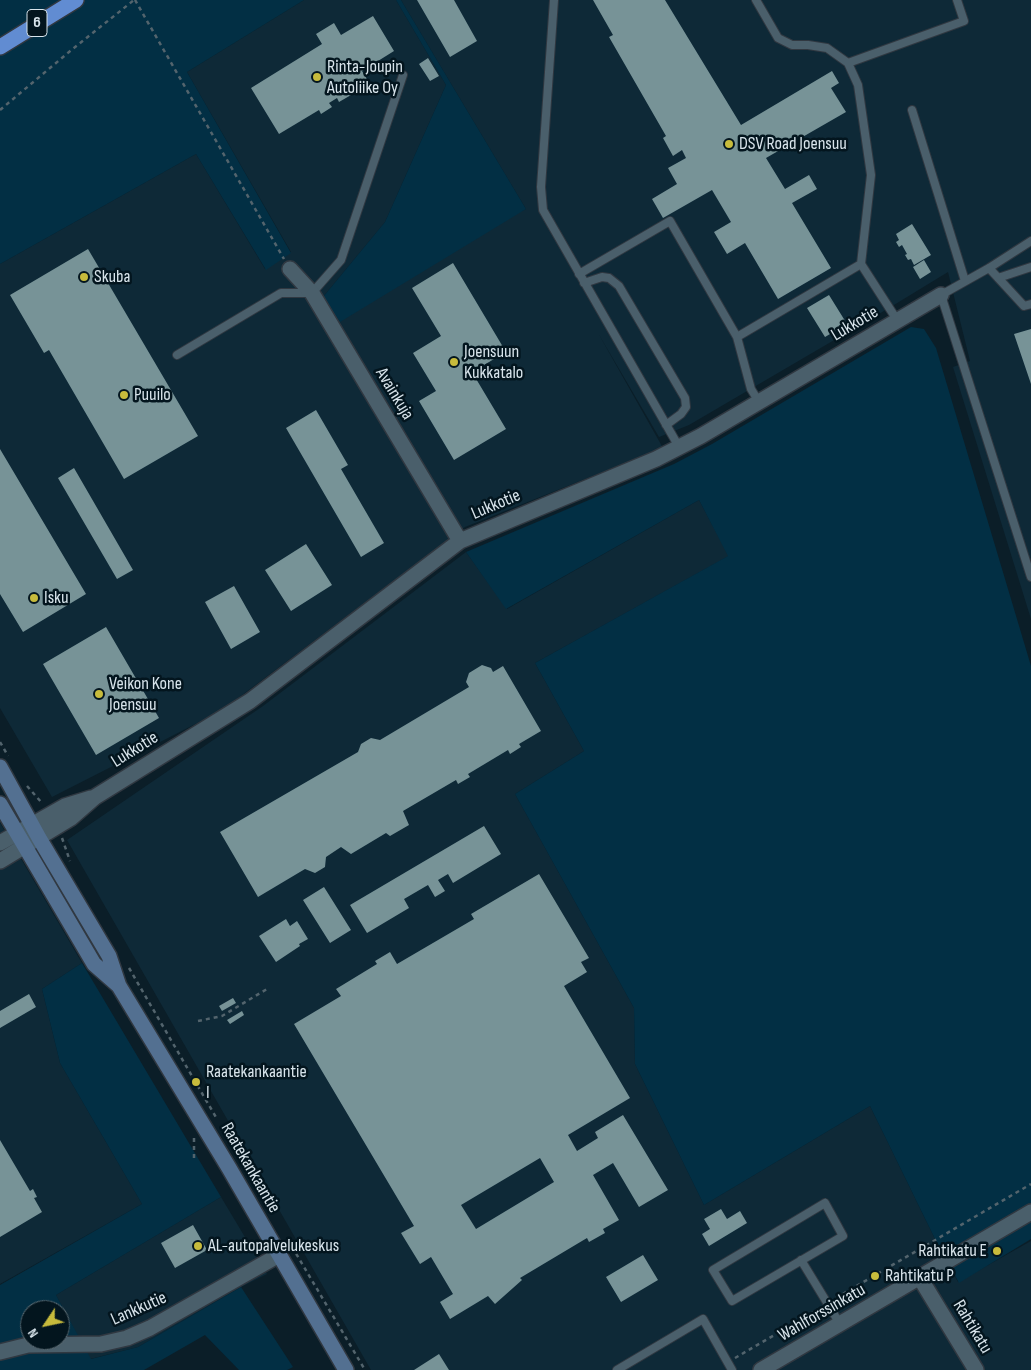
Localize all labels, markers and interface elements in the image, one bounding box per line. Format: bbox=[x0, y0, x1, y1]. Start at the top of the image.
road number: 6 bbox=[27, 9, 47, 36]
place label: Rinta-Joupin Autoliike Oy bbox=[327, 56, 403, 98]
marker: Rinta-Joupin Autoliike Oy bbox=[311, 71, 323, 83]
place label: DSV Road Joensuu bbox=[739, 133, 847, 155]
marker: DSV Road Joensuu bbox=[723, 138, 735, 150]
place label: Skuba bbox=[94, 266, 130, 288]
marker: Skuba bbox=[78, 271, 90, 283]
street label: Lukkotie bbox=[827, 302, 883, 346]
place label: Joensuun Kukkatalo bbox=[464, 341, 523, 384]
marker: Joensuun Kukkatalo bbox=[448, 356, 460, 368]
street label: Avainkuja bbox=[370, 364, 418, 424]
place label: Puuilo bbox=[134, 384, 171, 406]
marker: Puuilo bbox=[118, 389, 130, 401]
street label: Lukkotie bbox=[468, 485, 524, 525]
place label: Isku bbox=[44, 587, 68, 609]
marker: Isku bbox=[28, 592, 40, 604]
place label: Veikon Kone Joensuu bbox=[109, 673, 182, 716]
marker: Veikon Kone Joensuu bbox=[93, 688, 105, 700]
street label: Lukkotie bbox=[108, 727, 162, 773]
place label: Raatekankaantie I bbox=[206, 1061, 307, 1104]
marker: Raatekankaantie I bbox=[190, 1076, 202, 1088]
street label: Raatekankaantie bbox=[215, 1119, 285, 1217]
place label: AL-autopalvelukeskus bbox=[208, 1235, 339, 1257]
marker: AL-autopalvelukeskus bbox=[192, 1240, 204, 1252]
place label: Rahtikatu E bbox=[918, 1240, 987, 1262]
marker: Rahtikatu E bbox=[991, 1245, 1003, 1257]
place label: Rahtikatu P bbox=[885, 1265, 954, 1287]
marker: Rahtikatu P bbox=[869, 1270, 881, 1282]
street label: Wahlforssinkatu bbox=[775, 1279, 869, 1347]
street label: Lankkutie bbox=[108, 1287, 170, 1331]
street label: Rahtikatu bbox=[948, 1296, 996, 1358]
north arrow bbox=[20, 1300, 70, 1350]
text: N bbox=[24, 1325, 42, 1341]

